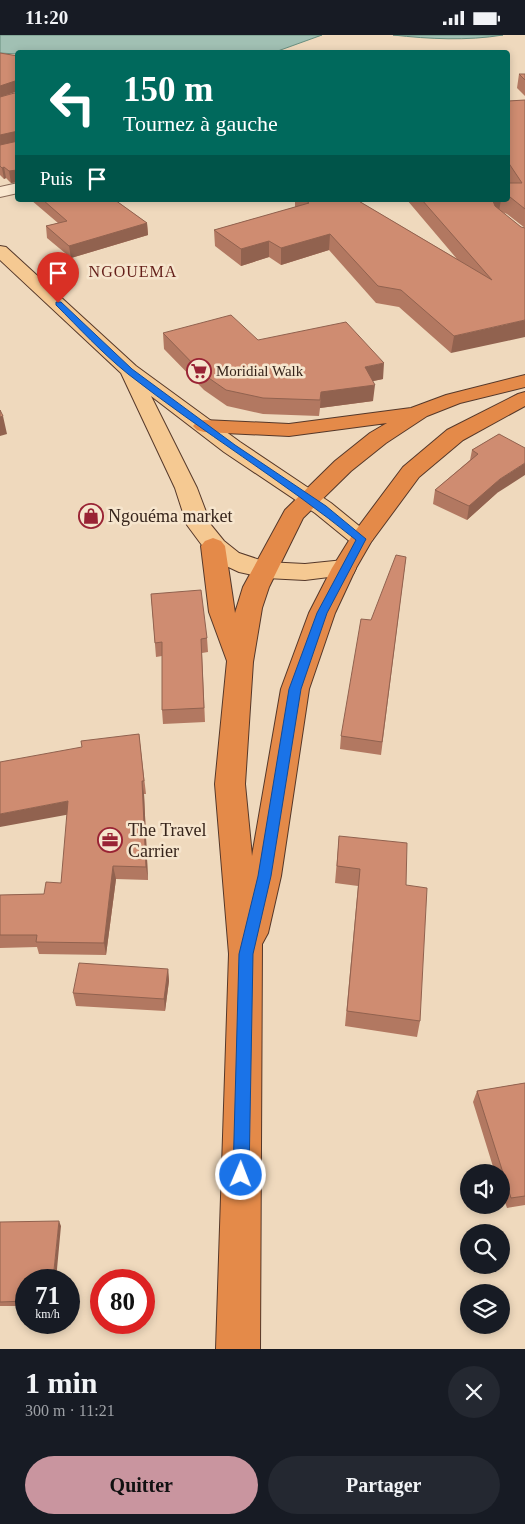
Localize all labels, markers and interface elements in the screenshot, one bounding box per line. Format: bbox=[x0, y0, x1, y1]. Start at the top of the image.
text: 11:20 bbox=[25, 7, 68, 28]
icon: left bbox=[40, 70, 105, 135]
text: 150 m bbox=[123, 70, 213, 109]
text: Tournez à gauche bbox=[123, 111, 278, 136]
icon: arrive bbox=[83, 165, 111, 193]
text: Puis bbox=[40, 168, 73, 189]
pin bbox=[37, 252, 79, 303]
icon: arrive bbox=[44, 259, 72, 287]
district label: NGOUEMA bbox=[89, 263, 177, 280]
supermarket icon: Moridial Walk bbox=[186, 358, 212, 384]
place label: Moridial Walk bbox=[216, 363, 304, 379]
shop icon: Ngouéma market bbox=[78, 503, 104, 529]
place label: Ngouéma market bbox=[108, 506, 232, 526]
place label: The Travel Carrier bbox=[128, 820, 207, 861]
office icon: The Travel Carrier bbox=[97, 827, 123, 853]
position arrow bbox=[214, 1148, 266, 1200]
map controls bbox=[460, 1164, 510, 1334]
button: sound bbox=[460, 1164, 510, 1214]
button: search bbox=[460, 1224, 510, 1274]
speed limit sign: 80 bbox=[90, 1269, 155, 1334]
text: 71 bbox=[35, 1282, 60, 1309]
button: layers bbox=[460, 1284, 510, 1334]
text: km/h bbox=[35, 1307, 60, 1321]
text: 1 min bbox=[25, 1366, 98, 1399]
button: close bbox=[448, 1366, 500, 1418]
text: 300 m · 11:21 bbox=[25, 1402, 115, 1419]
button: Quitter bbox=[25, 1456, 258, 1514]
button: Partager bbox=[268, 1456, 500, 1514]

